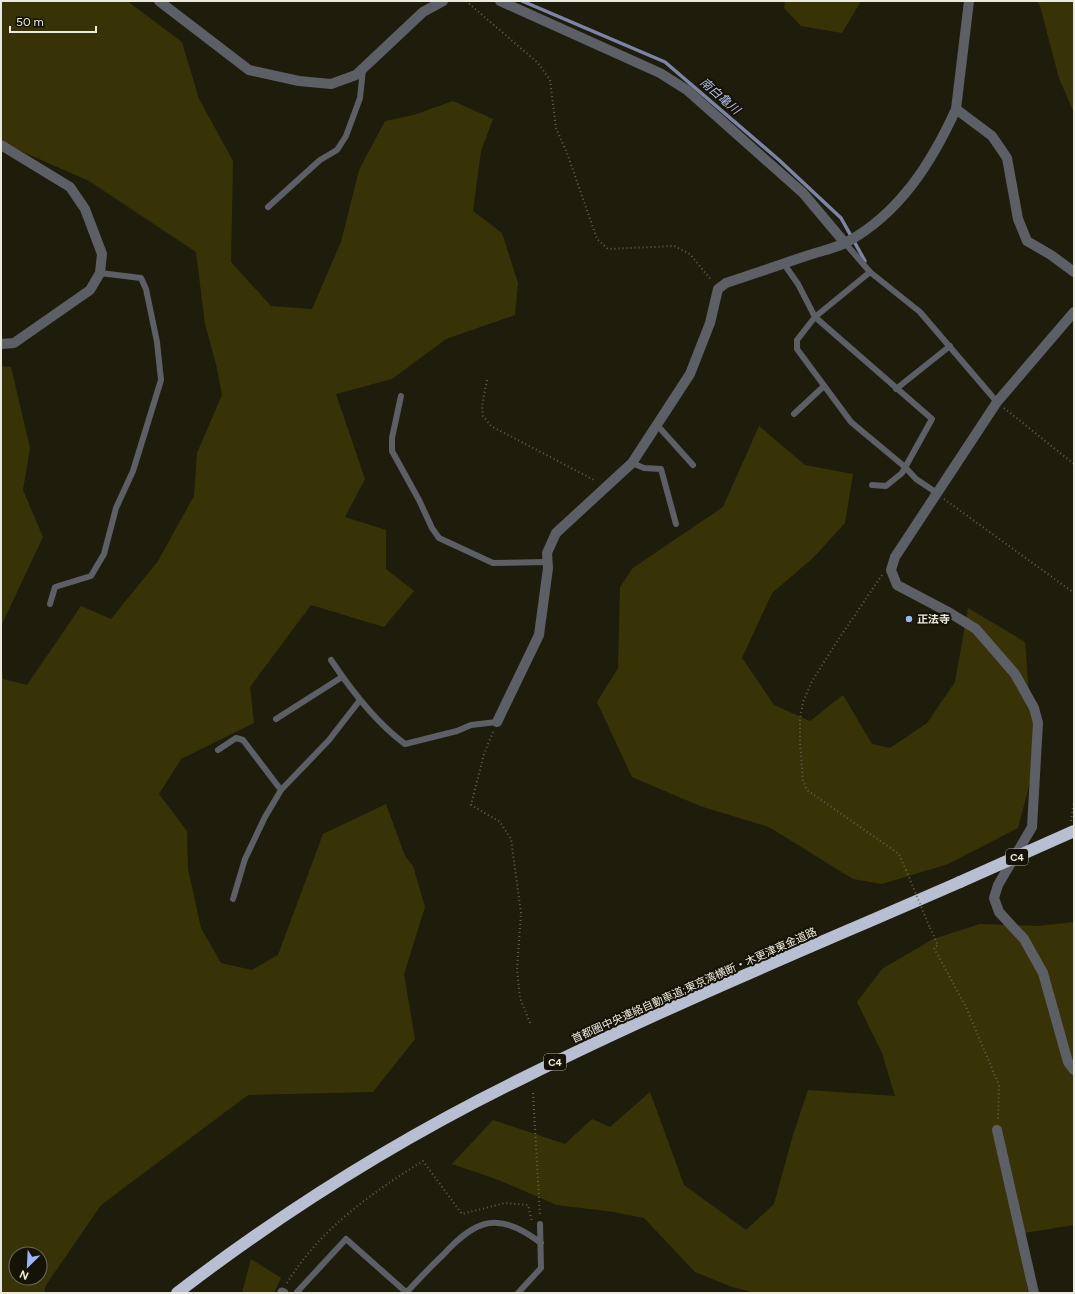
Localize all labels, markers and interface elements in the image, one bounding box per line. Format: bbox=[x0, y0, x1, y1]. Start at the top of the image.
scale bar bbox=[10, 8, 96, 34]
text: 50 m bbox=[16, 15, 44, 29]
water label: 南白亀川 bbox=[697, 75, 744, 118]
place label: 正法寺 bbox=[917, 613, 950, 626]
marker: 正法寺 bbox=[904, 614, 914, 624]
road number: C4 bbox=[1006, 849, 1028, 865]
street label: 首都圏中央連絡自動車道;東京湾横断・木更津東金道路 bbox=[570, 925, 819, 1046]
road number: C4 bbox=[544, 1054, 566, 1070]
north arrow bbox=[8, 1246, 48, 1286]
text: N bbox=[18, 1267, 31, 1282]

